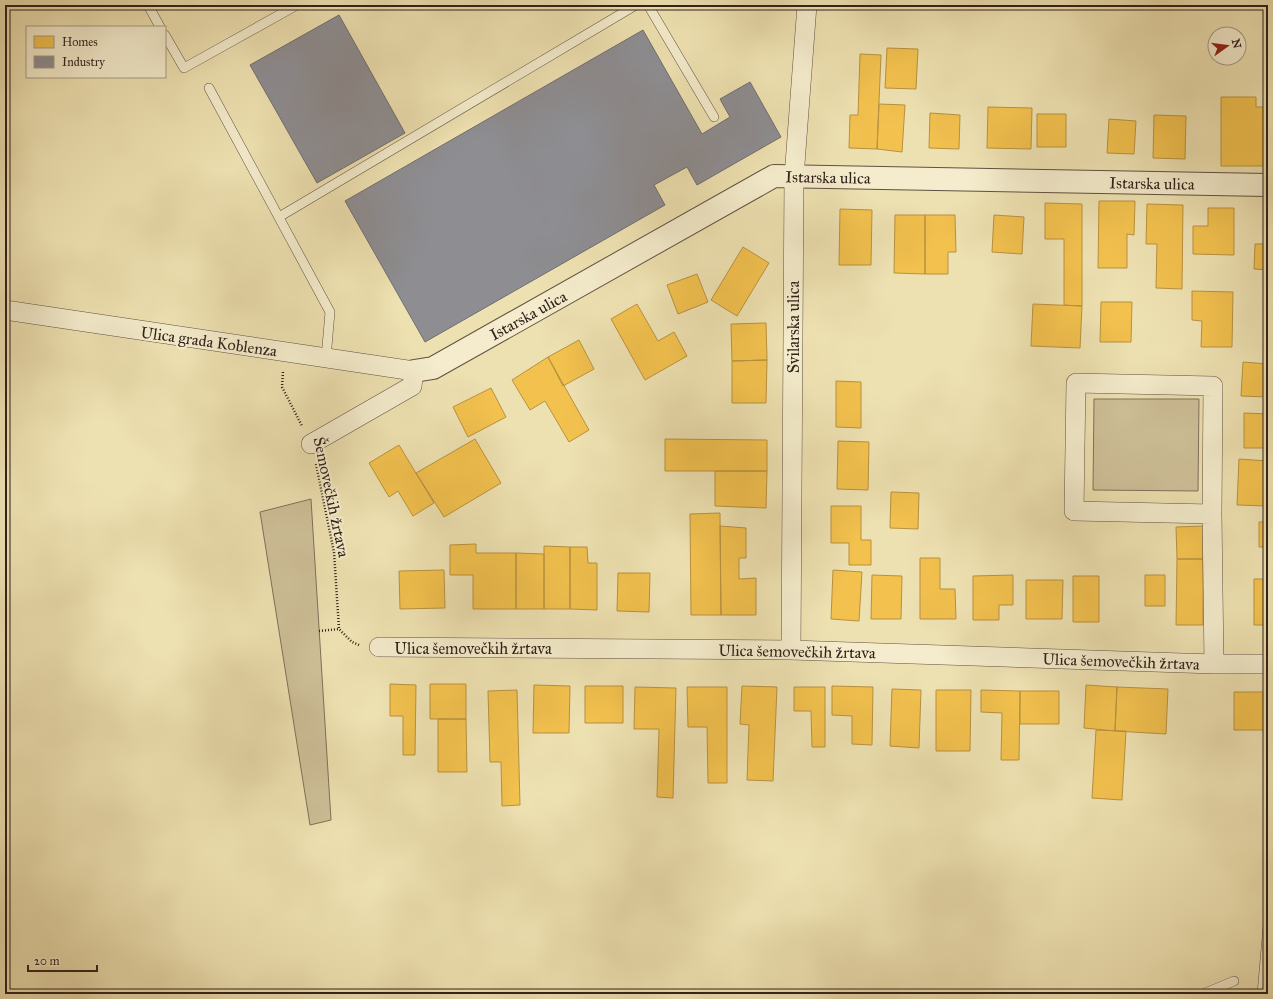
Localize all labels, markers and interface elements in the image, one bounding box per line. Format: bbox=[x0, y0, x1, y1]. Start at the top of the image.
legend bbox=[26, 26, 166, 78]
north arrow bbox=[1207, 26, 1247, 66]
text: Homes bbox=[62, 35, 98, 49]
text: N bbox=[1229, 38, 1244, 50]
text: Industry bbox=[62, 55, 105, 69]
street label: Istarska ulica bbox=[785, 167, 871, 188]
street label: Istarska ulica bbox=[1109, 173, 1195, 194]
street label: Svilarska ulica bbox=[784, 281, 803, 373]
street label: Istarska ulica bbox=[486, 286, 570, 344]
street label: Ulica grada Koblenza bbox=[139, 323, 279, 361]
street label: Šemovečkih žrtava bbox=[309, 435, 355, 559]
street label: Ulica šemovečkih žrtava bbox=[394, 639, 552, 658]
street label: Ulica šemovečkih žrtava bbox=[718, 641, 876, 662]
street label: Ulica šemovečkih žrtava bbox=[1042, 649, 1200, 674]
scale bar bbox=[28, 947, 97, 973]
text: 20 m bbox=[34, 954, 60, 968]

